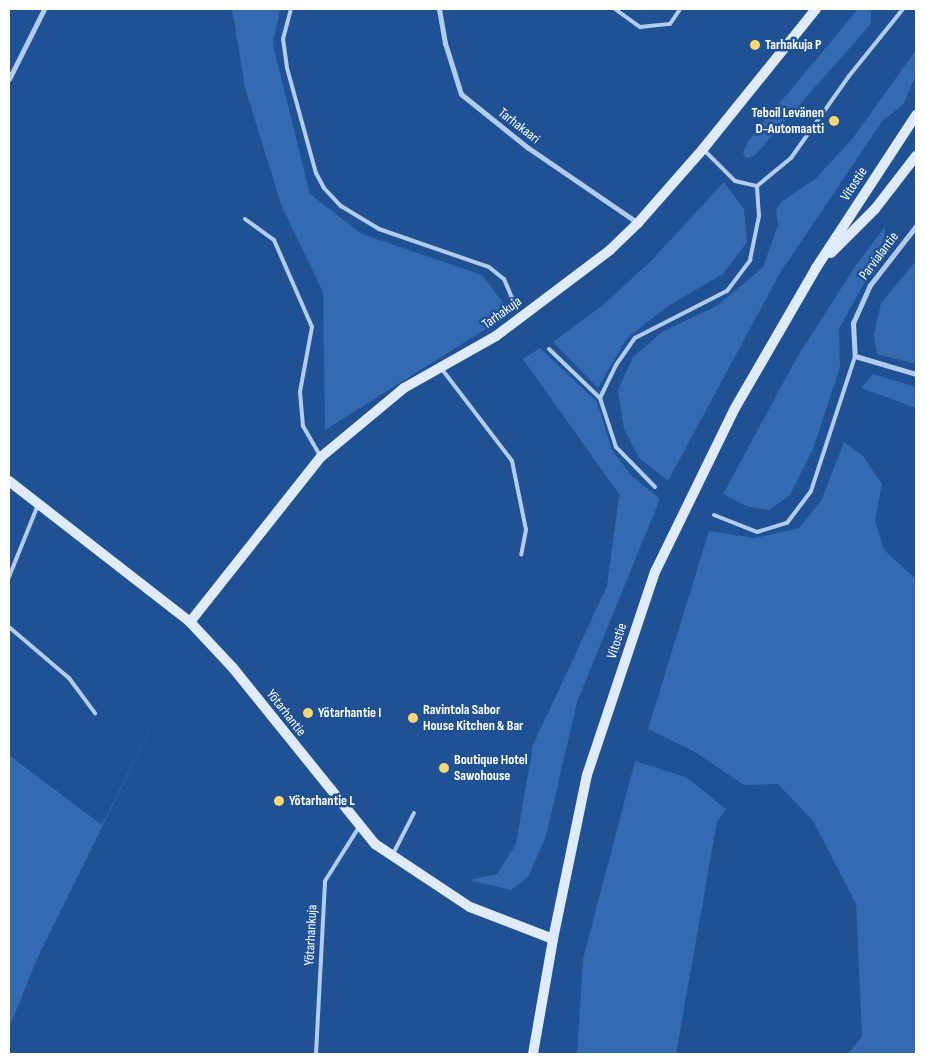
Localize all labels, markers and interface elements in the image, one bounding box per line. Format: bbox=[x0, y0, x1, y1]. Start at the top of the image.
place label: Tarhakuja P bbox=[765, 37, 821, 53]
marker: Tarhakuja P bbox=[749, 39, 761, 51]
street label: Tarhakaari bbox=[495, 105, 543, 147]
place label: Teboil Levänen D-Automaatti bbox=[752, 105, 824, 138]
marker: Teboil Levänen D-Automaatti bbox=[828, 115, 840, 127]
street label: Vitostie bbox=[837, 164, 871, 204]
street label: Parvialantie bbox=[856, 229, 902, 283]
street label: Tarhakuja bbox=[479, 293, 525, 333]
street label: Vitostie bbox=[603, 621, 631, 661]
street label: Yötarhantie bbox=[263, 686, 309, 740]
place label: Ravintola Sabor House Kitchen & Bar bbox=[423, 702, 523, 734]
place label: Yötarhantie I bbox=[318, 705, 381, 721]
marker: Yötarhantie I bbox=[302, 707, 314, 719]
marker: Ravintola Sabor House Kitchen & Bar bbox=[407, 712, 419, 724]
place label: Boutique Hotel Sawohouse bbox=[454, 752, 528, 784]
marker: Boutique Hotel Sawohouse bbox=[438, 762, 450, 774]
place label: Yötarhantie L bbox=[289, 793, 355, 809]
marker: Yötarhantie L bbox=[273, 795, 285, 807]
street label: Yötarhankuja bbox=[301, 904, 321, 966]

